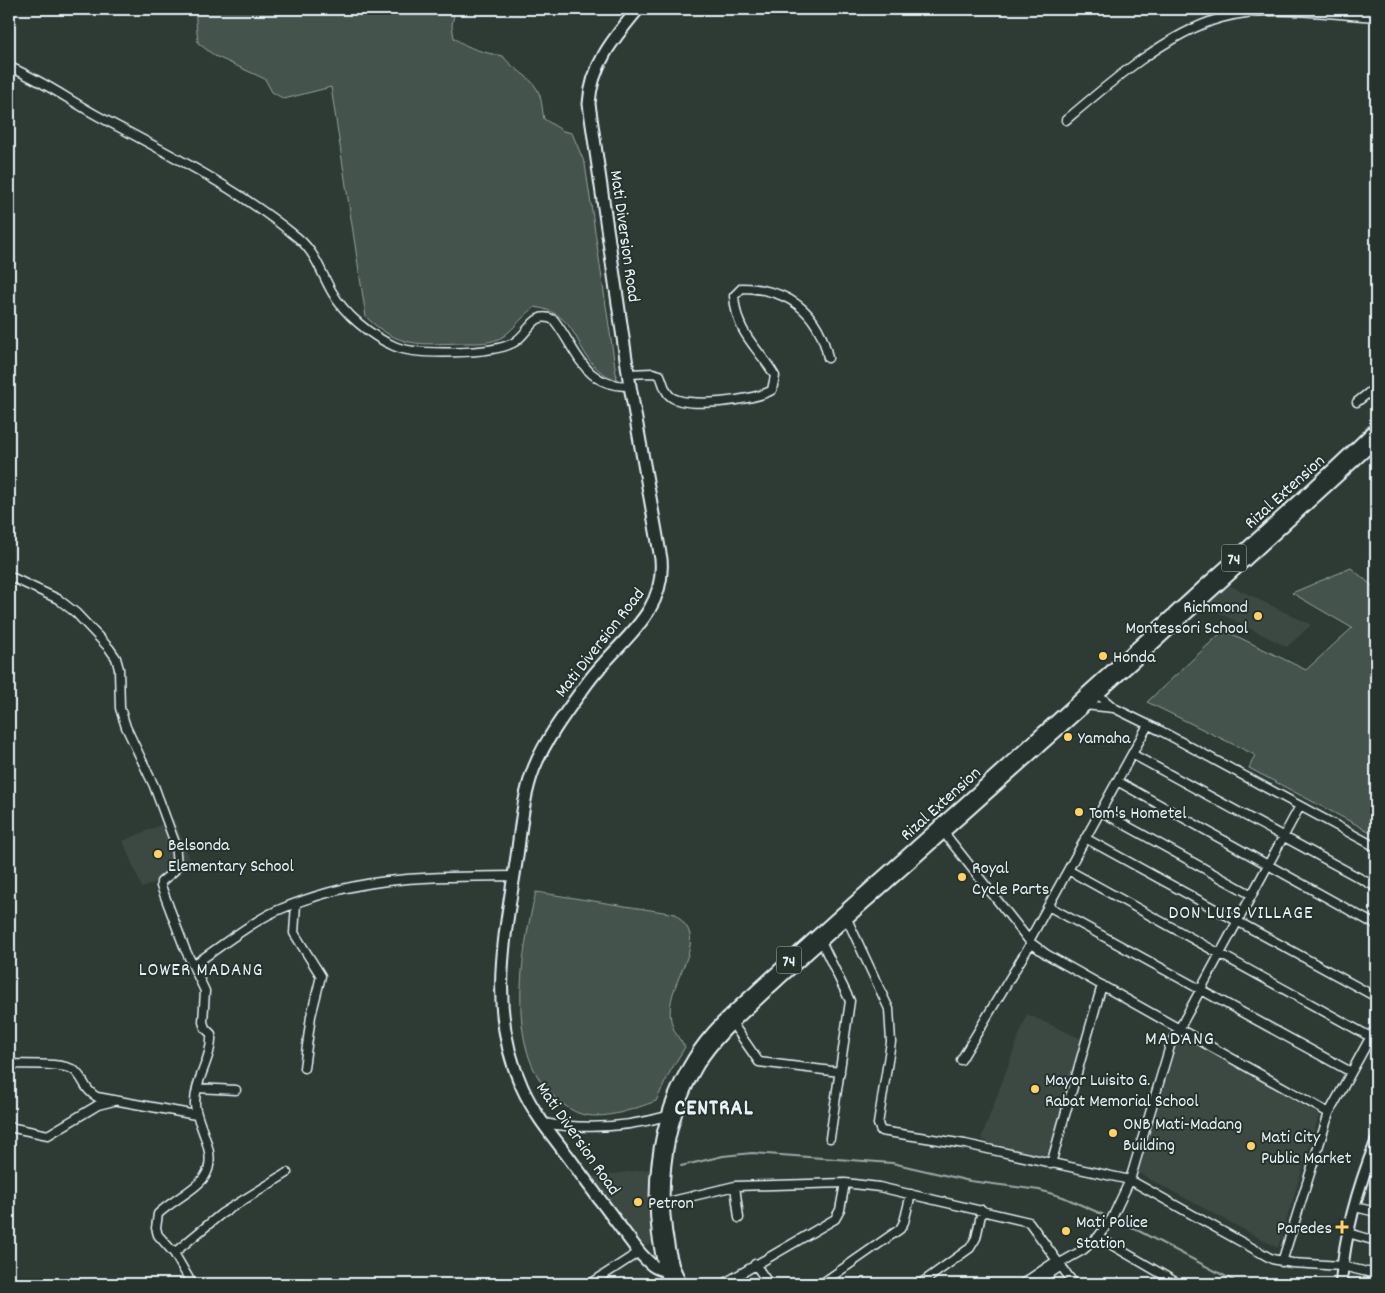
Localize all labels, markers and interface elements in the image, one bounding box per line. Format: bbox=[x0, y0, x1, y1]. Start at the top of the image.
street label: Mati Diversion Road bbox=[602, 169, 645, 304]
street label: Rizal Extension bbox=[1240, 450, 1331, 536]
road number: 74 bbox=[1222, 544, 1246, 572]
street label: Mati Diversion Road bbox=[550, 584, 652, 704]
place label: Richmond Montessori School bbox=[1126, 596, 1249, 642]
marker: Richmond Montessori School bbox=[1252, 610, 1264, 622]
place label: Honda bbox=[1113, 646, 1156, 671]
marker: Honda bbox=[1097, 650, 1109, 662]
place label: Yamaha bbox=[1078, 727, 1131, 752]
marker: Yamaha bbox=[1062, 731, 1074, 743]
street label: Rizal Extension bbox=[896, 762, 987, 848]
place label: Tom's Hometel bbox=[1089, 802, 1187, 827]
marker: Tom's Hometel bbox=[1073, 806, 1085, 818]
place label: Belsonda Elementary School bbox=[168, 834, 295, 880]
marker: Belsonda Elementary School bbox=[152, 848, 164, 860]
place label: Royal Cycle Parts bbox=[972, 857, 1049, 903]
marker: Royal Cycle Parts bbox=[956, 871, 968, 883]
district label: DON LUIS VILLAGE bbox=[1168, 901, 1314, 928]
road number: 74 bbox=[776, 946, 802, 974]
district label: LOWER MADANG bbox=[139, 958, 263, 985]
district label: MADANG bbox=[1145, 1026, 1215, 1054]
place label: Mayor Luisito G. Rabat Memorial School bbox=[1045, 1069, 1199, 1115]
street label: Mati Diversion Road bbox=[529, 1078, 625, 1201]
marker: Mayor Luisito G. Rabat Memorial School bbox=[1029, 1083, 1041, 1095]
district label: CENTRAL bbox=[674, 1094, 754, 1125]
place label: ONB Mati-Madang Building bbox=[1123, 1113, 1242, 1159]
place label: Mati City Public Market bbox=[1261, 1126, 1352, 1172]
marker: ONB Mati-Madang Building bbox=[1107, 1127, 1119, 1139]
marker: Mati City Public Market bbox=[1245, 1140, 1257, 1152]
place label: Petron bbox=[648, 1192, 694, 1217]
marker: Petron bbox=[632, 1196, 644, 1208]
place label: Mati Police Station bbox=[1076, 1211, 1148, 1257]
place label: Paredes bbox=[1277, 1217, 1332, 1242]
marker: Paredes bbox=[1336, 1221, 1348, 1233]
marker: Mati Police Station bbox=[1060, 1225, 1072, 1237]

